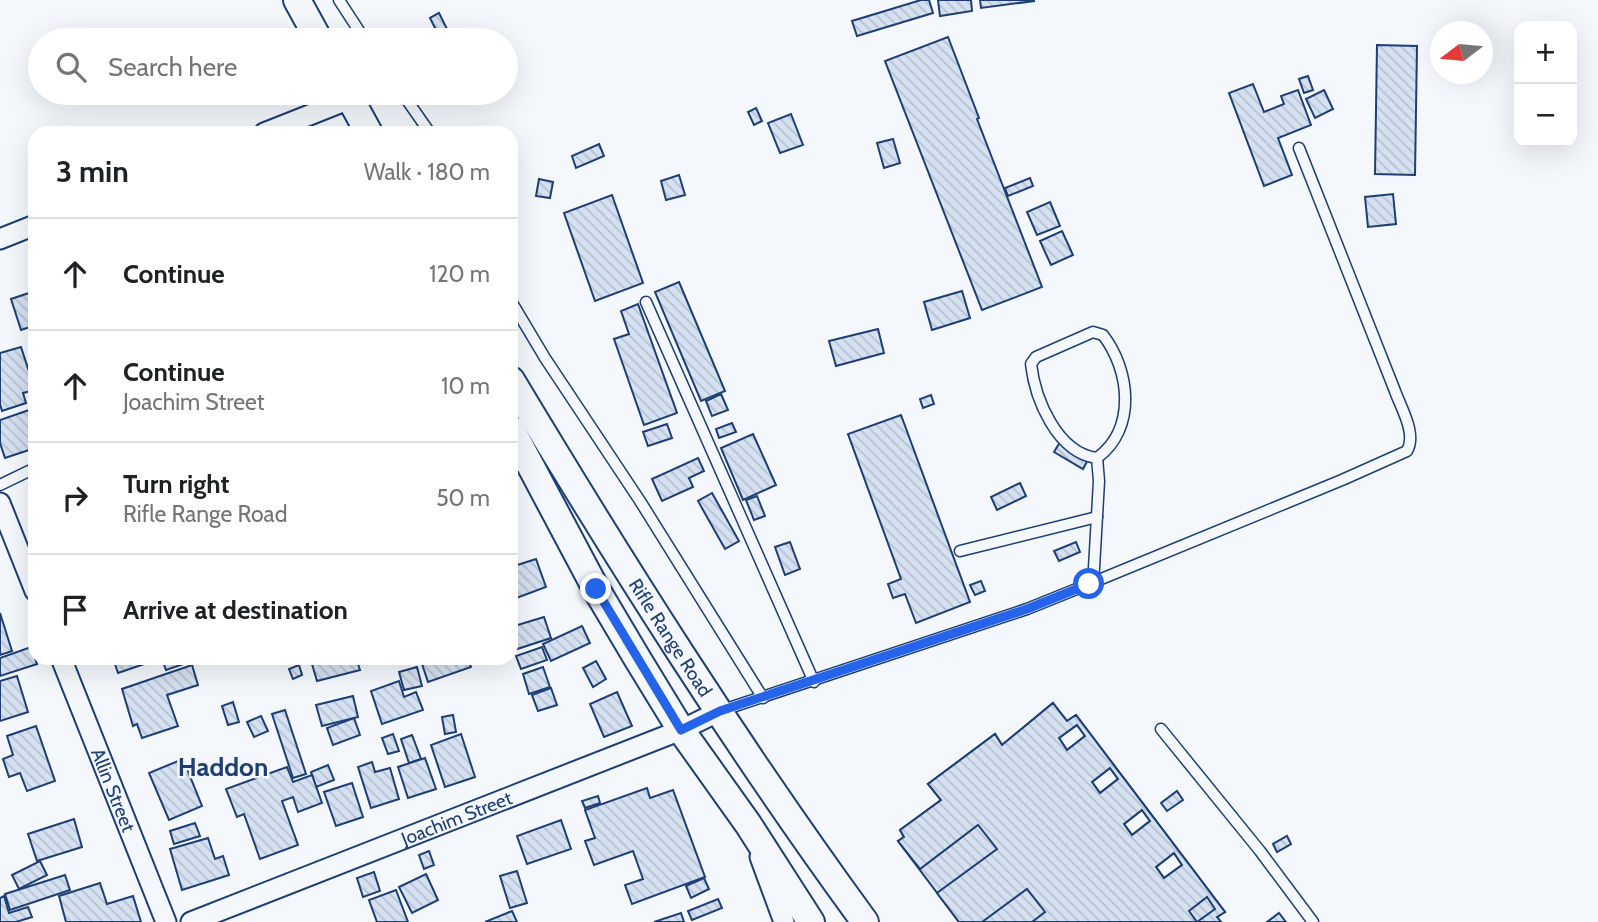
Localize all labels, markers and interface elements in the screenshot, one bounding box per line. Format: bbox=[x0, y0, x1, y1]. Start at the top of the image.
north arrow bbox=[1430, 21, 1493, 84]
map controls bbox=[1514, 21, 1577, 147]
button: + bbox=[1514, 21, 1577, 84]
search box bbox=[28, 28, 518, 105]
icon: search bbox=[52, 48, 90, 86]
text: Search here bbox=[108, 51, 237, 83]
button: − bbox=[1514, 84, 1577, 147]
text: 3 min bbox=[56, 153, 129, 190]
text: Walk · 180 m bbox=[364, 158, 490, 186]
icon: ahead bbox=[56, 255, 94, 293]
text: Continue bbox=[123, 258, 225, 290]
text: 120 m bbox=[429, 260, 490, 288]
text: Continue bbox=[123, 356, 225, 388]
icon: ahead bbox=[56, 367, 94, 405]
text: 10 m bbox=[441, 372, 490, 400]
text: Joachim Street bbox=[123, 388, 264, 416]
text: Turn right bbox=[123, 468, 229, 500]
icon: right bbox=[56, 479, 94, 517]
text: 50 m bbox=[436, 484, 490, 512]
text: Rifle Range Road bbox=[123, 500, 287, 528]
route start bbox=[1073, 568, 1104, 599]
route end bbox=[580, 573, 611, 604]
street label: Rifle Range Road bbox=[624, 574, 717, 701]
icon: arrive bbox=[56, 591, 94, 629]
text: Arrive at destination bbox=[123, 594, 348, 626]
street label: Allin Street bbox=[86, 745, 140, 836]
district label: Haddon bbox=[178, 751, 268, 783]
street label: Joachim Street bbox=[397, 786, 516, 851]

